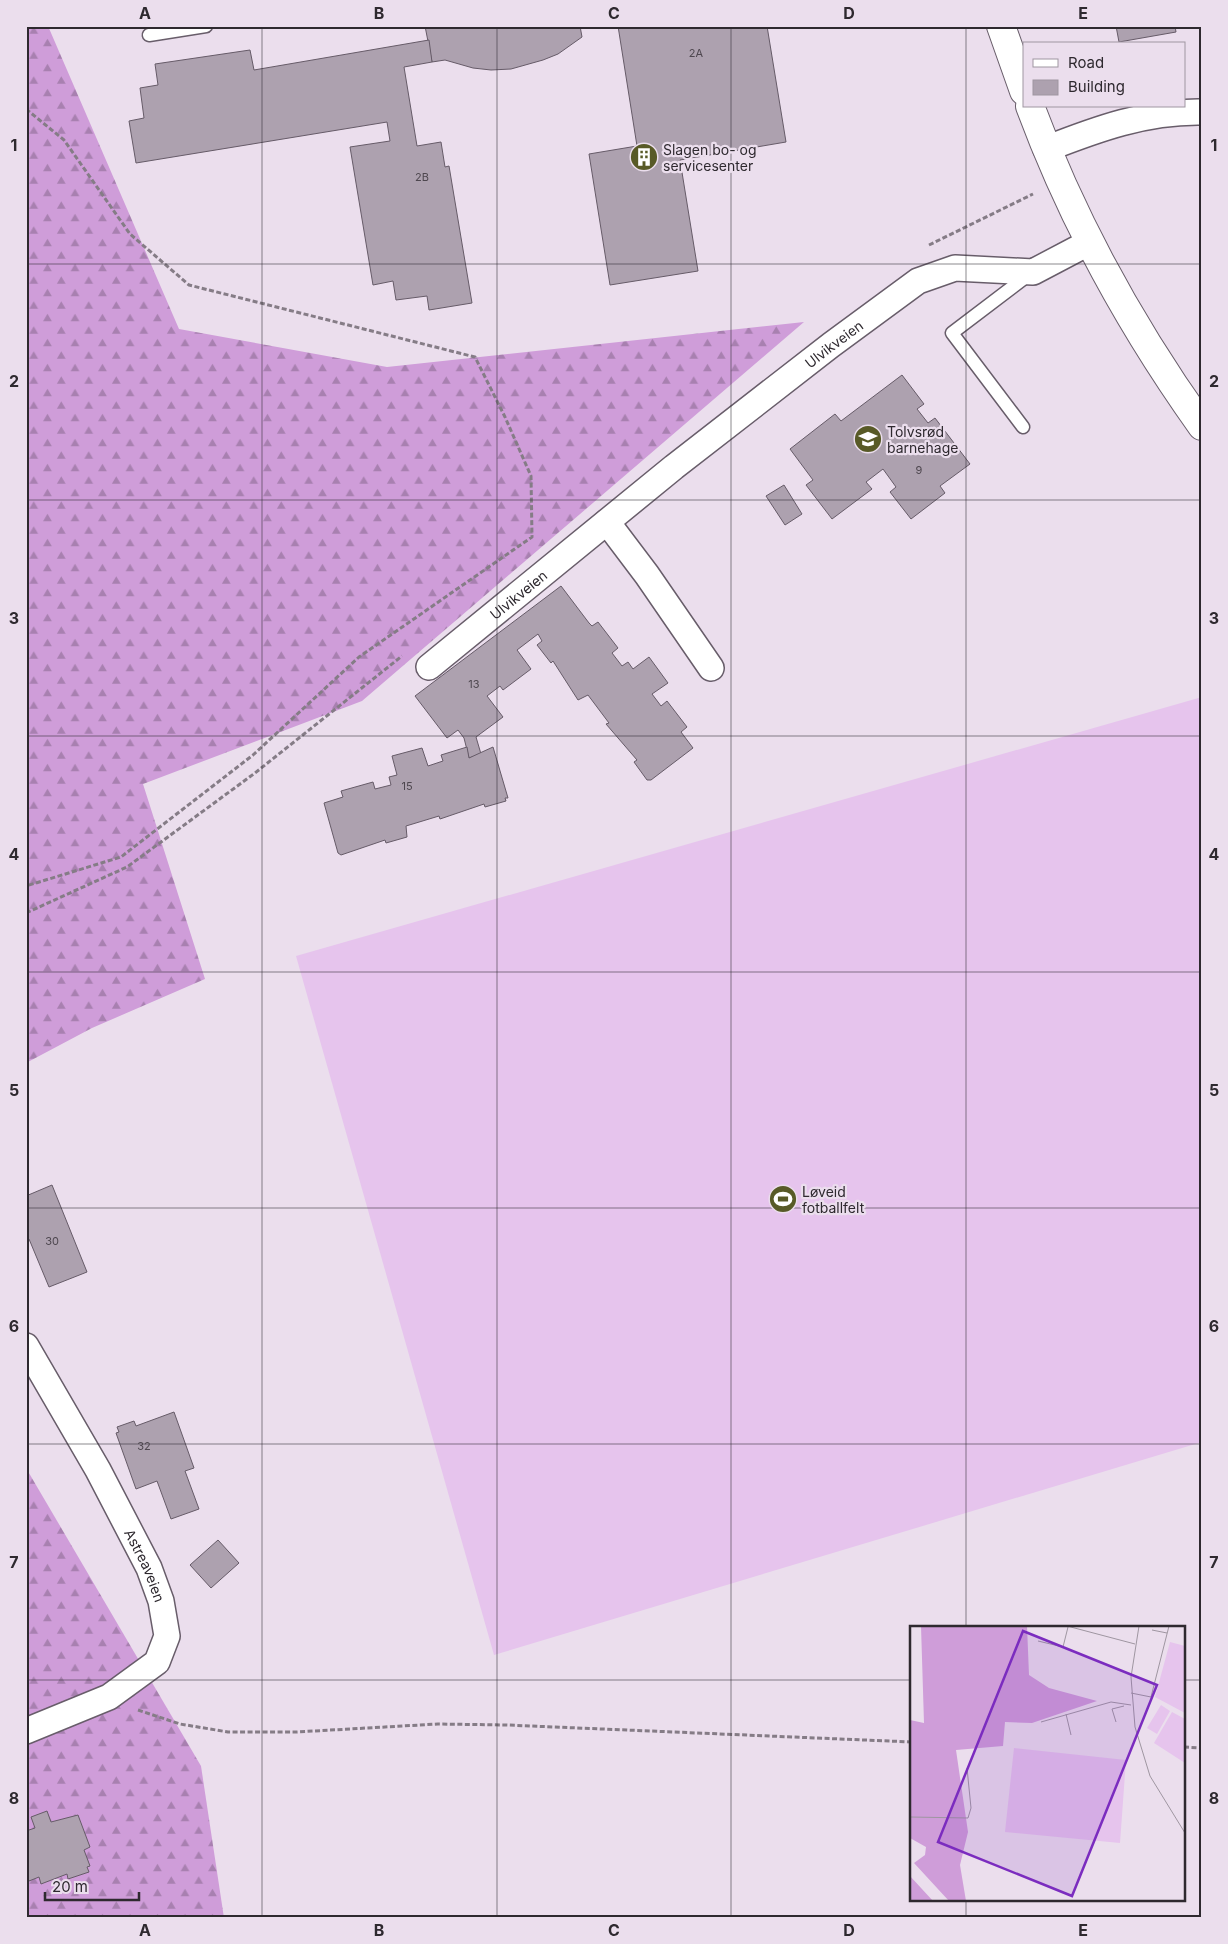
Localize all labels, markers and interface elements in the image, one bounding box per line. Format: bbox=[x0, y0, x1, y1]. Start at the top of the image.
text: A bbox=[139, 3, 151, 23]
text: B bbox=[374, 3, 384, 23]
text: C bbox=[608, 3, 620, 23]
text: D bbox=[843, 3, 855, 23]
text: E bbox=[1078, 3, 1088, 23]
legend bbox=[1023, 42, 1186, 108]
house number: 2A bbox=[689, 46, 704, 60]
text: Road bbox=[1068, 53, 1104, 72]
text: Building bbox=[1068, 77, 1125, 96]
text: 1 bbox=[11, 135, 17, 155]
text: 1 bbox=[1211, 135, 1217, 155]
place label: Slagen bo- og servicesenter bbox=[663, 141, 757, 174]
building icon: Slagen bo- og servicesenter bbox=[629, 142, 659, 172]
house number: 2B bbox=[415, 170, 429, 184]
street label: Ulvikveien bbox=[801, 316, 866, 371]
text: 2 bbox=[9, 371, 19, 391]
text: 2 bbox=[1209, 371, 1219, 391]
place label: Tolvsrød barnehage bbox=[887, 423, 958, 456]
school or university icon: Tolvsrød barnehage bbox=[853, 424, 883, 454]
house number: 9 bbox=[916, 463, 923, 477]
street label: Ulvikveien bbox=[486, 566, 550, 623]
text: 3 bbox=[9, 608, 19, 628]
text: 3 bbox=[1209, 608, 1219, 628]
house number: 13 bbox=[468, 677, 480, 691]
house number: 15 bbox=[401, 779, 413, 793]
text: 4 bbox=[9, 844, 20, 864]
text: 4 bbox=[1209, 844, 1220, 864]
text: 5 bbox=[9, 1080, 19, 1100]
text: 5 bbox=[1209, 1080, 1219, 1100]
place label: Løveid fotballfelt bbox=[802, 1183, 865, 1216]
sports icon: Løveid fotballfelt bbox=[768, 1184, 798, 1214]
house number: 30 bbox=[45, 1234, 59, 1248]
text: 6 bbox=[9, 1316, 19, 1336]
text: 6 bbox=[1209, 1316, 1219, 1336]
house number: 32 bbox=[137, 1439, 151, 1453]
street label: Astreaveien bbox=[122, 1526, 169, 1604]
text: 7 bbox=[9, 1552, 19, 1572]
text: 7 bbox=[1209, 1552, 1219, 1572]
inset map bbox=[910, 1626, 1186, 1902]
text: 8 bbox=[9, 1788, 19, 1808]
text: 8 bbox=[1209, 1788, 1219, 1808]
scale bar bbox=[45, 1869, 139, 1901]
text: 20 m bbox=[52, 1877, 88, 1896]
text: A bbox=[139, 1920, 151, 1940]
text: B bbox=[374, 1920, 384, 1940]
text: C bbox=[608, 1920, 620, 1940]
text: D bbox=[843, 1920, 855, 1940]
text: E bbox=[1078, 1920, 1088, 1940]

